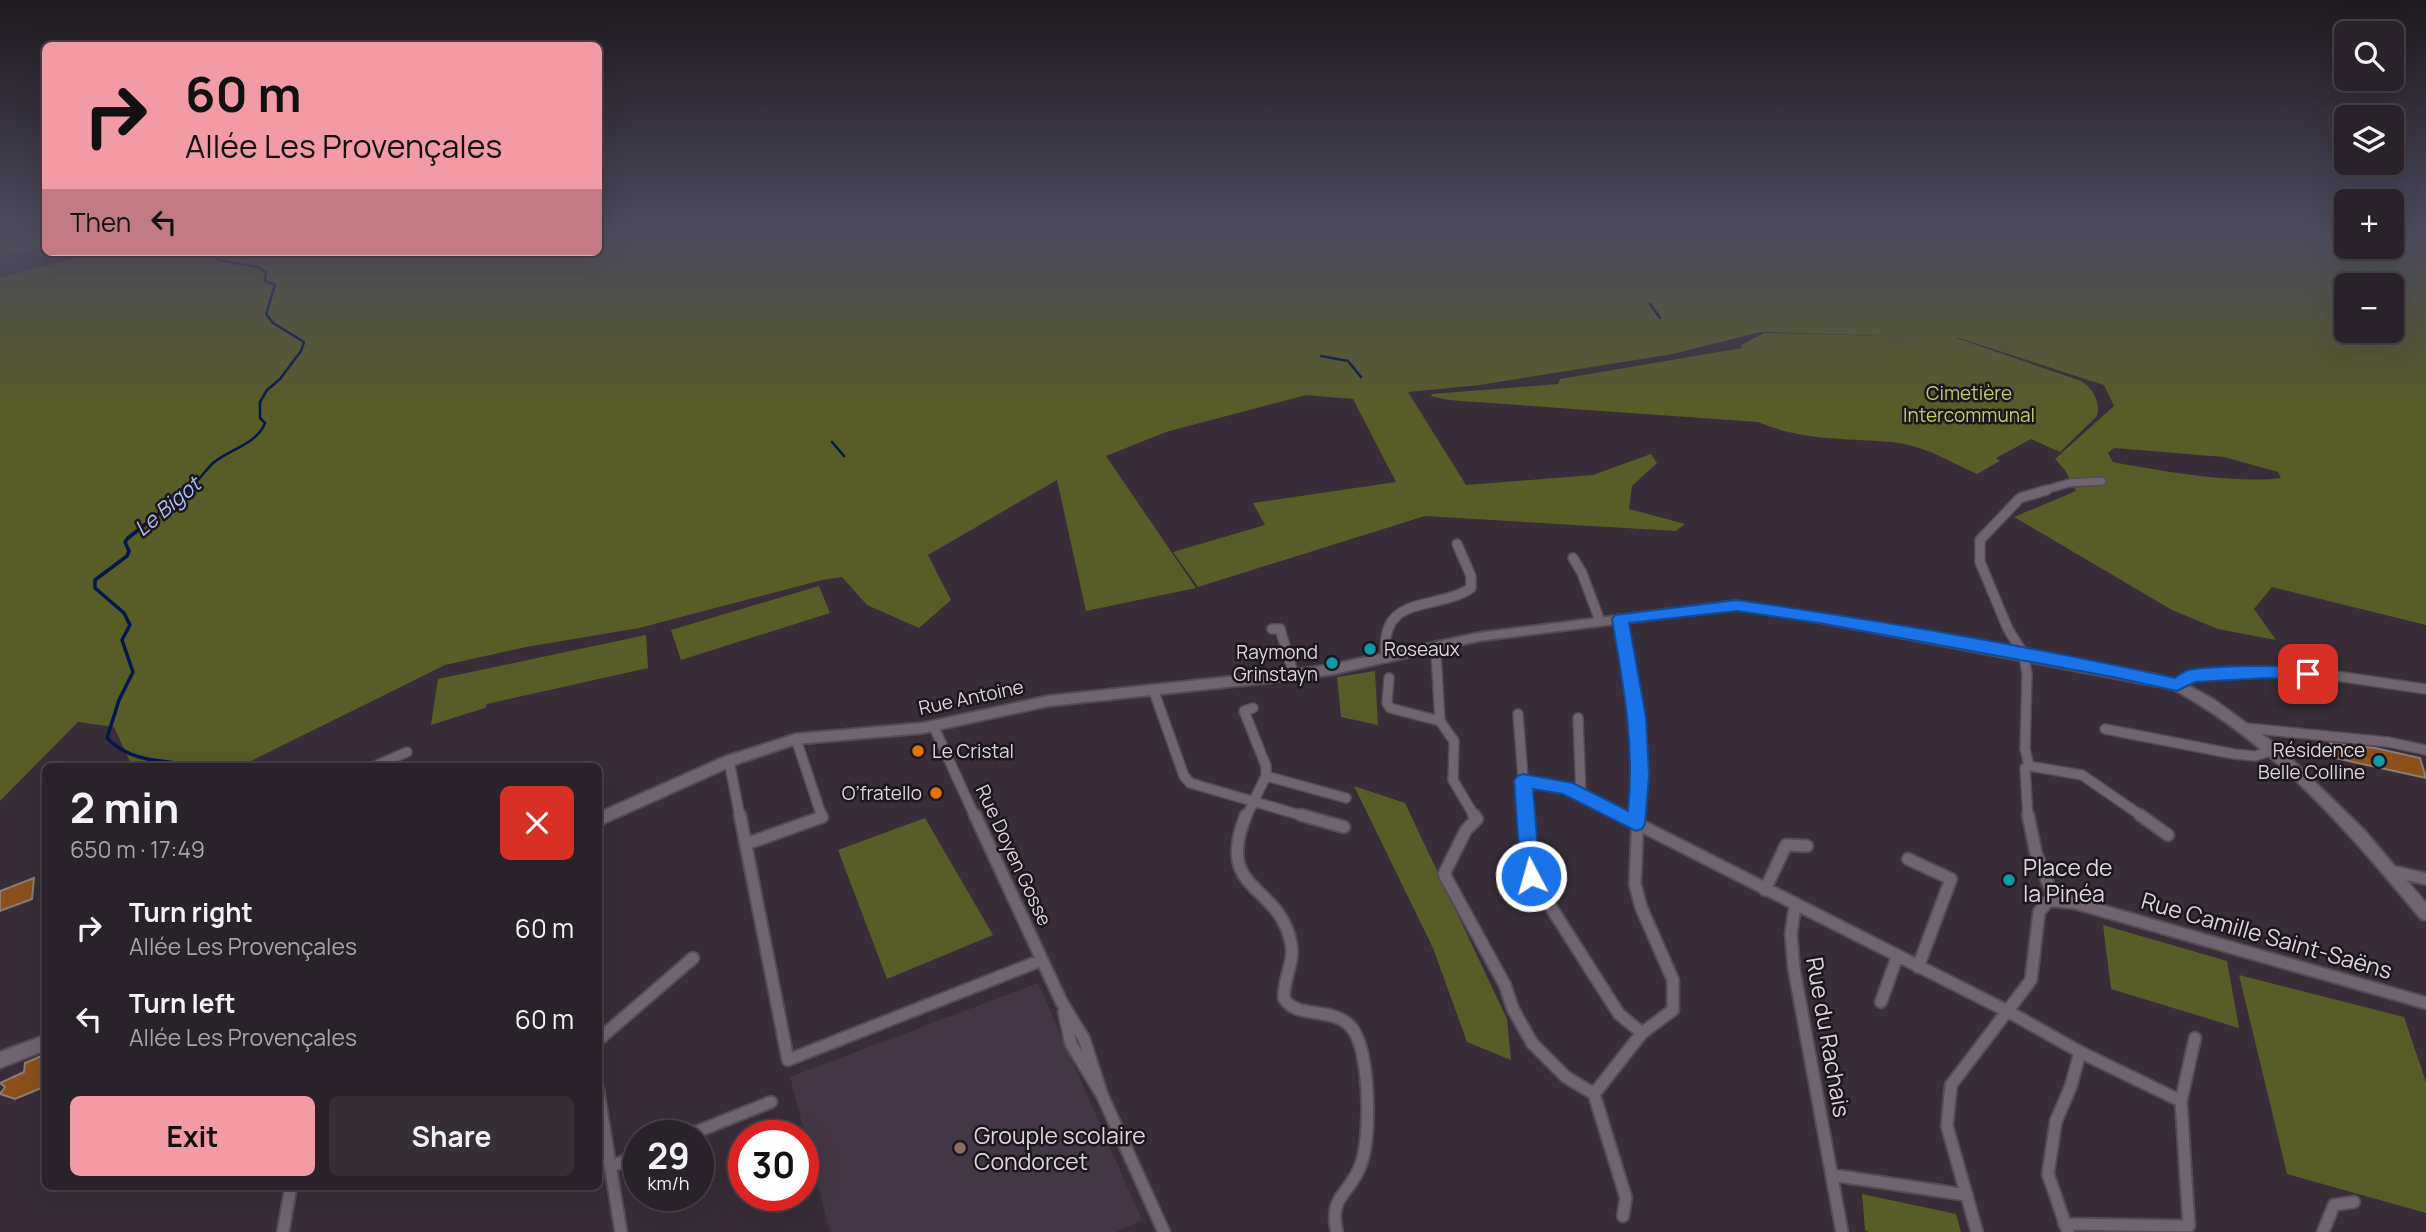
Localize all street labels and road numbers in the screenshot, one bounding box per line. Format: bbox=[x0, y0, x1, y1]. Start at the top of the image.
street label: Rue Antoine bbox=[916, 673, 1026, 721]
street label: Rue Doyen Gosse bbox=[970, 780, 1058, 930]
street label: Rue Camille Saint-Saëns bbox=[2138, 884, 2396, 986]
street label: Rue du Rachais bbox=[1799, 954, 1859, 1120]

